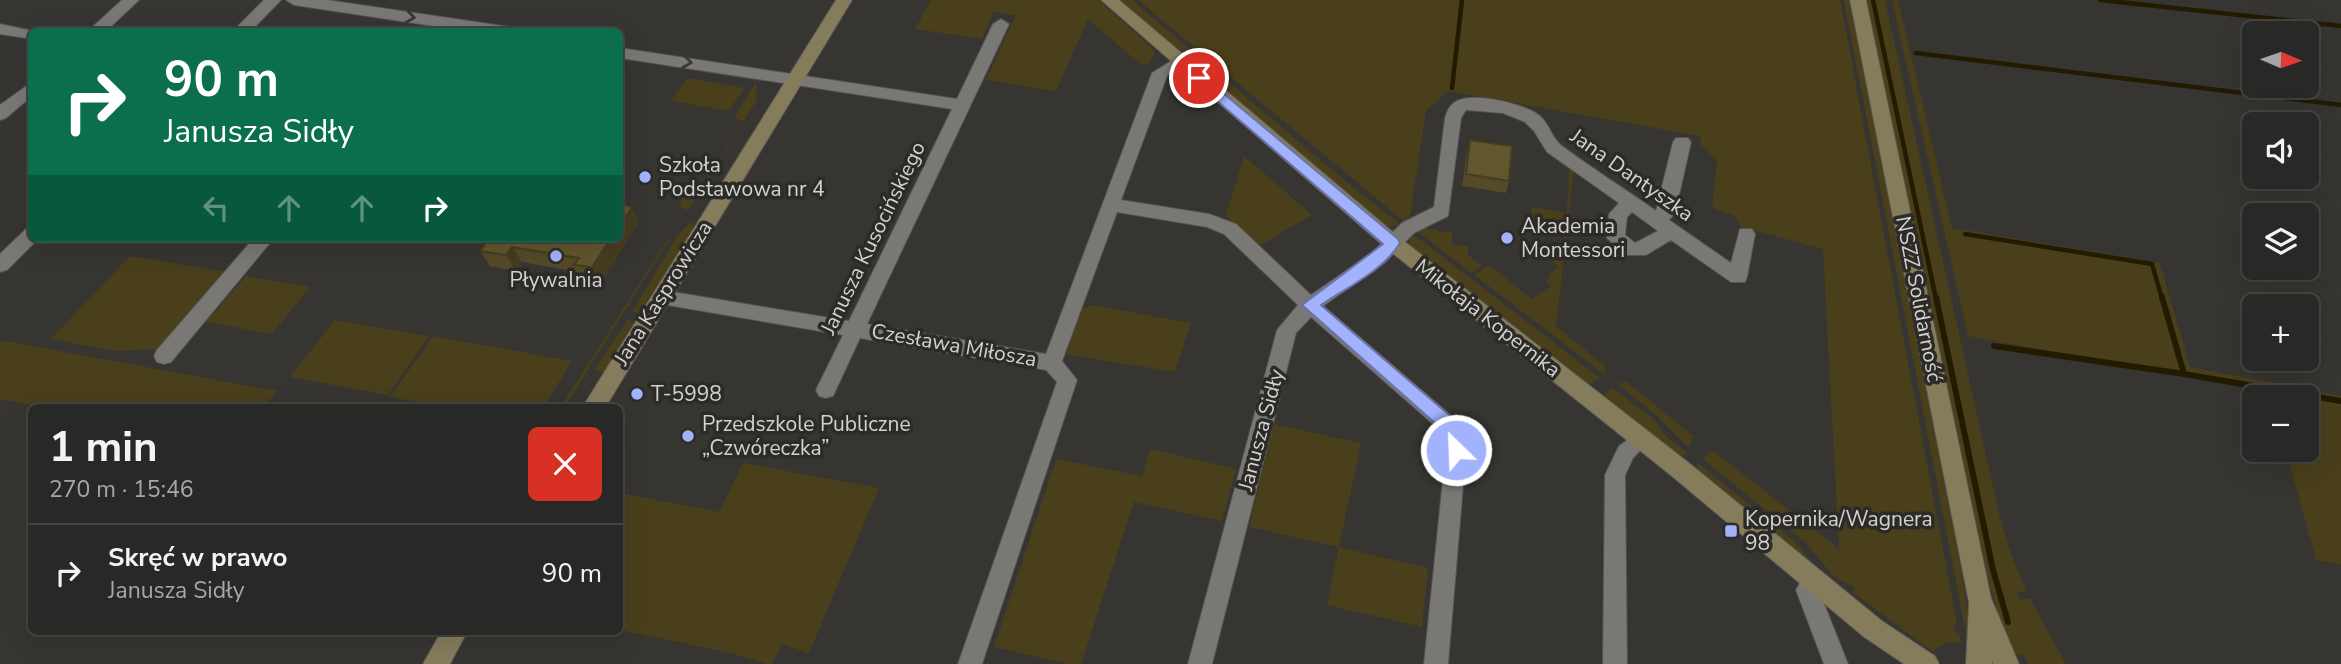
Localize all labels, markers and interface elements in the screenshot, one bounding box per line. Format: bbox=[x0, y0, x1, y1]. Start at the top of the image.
one-way arrow bbox=[404, 9, 416, 24]
north arrow bbox=[2242, 21, 2319, 98]
map controls bbox=[2242, 21, 2319, 462]
text: 90 m bbox=[164, 46, 279, 113]
pin bbox=[1169, 48, 1229, 108]
one-way arrow bbox=[681, 55, 693, 70]
icon: right bbox=[49, 56, 140, 147]
icon: arrive bbox=[1180, 59, 1218, 97]
text: Janusza Sidły bbox=[164, 110, 354, 153]
button: sound bbox=[2242, 112, 2319, 189]
street label: Jana Dantyszka bbox=[1564, 122, 1699, 228]
street label: Janusza Kusocińskiego bbox=[814, 137, 932, 340]
place label: Szkoła Podstawowa nr 4 bbox=[659, 151, 825, 203]
marker: Szkoła Podstawowa nr 4 bbox=[637, 169, 653, 185]
icon: left bbox=[197, 189, 235, 227]
icon: ahead bbox=[270, 189, 308, 227]
icon: ahead bbox=[343, 189, 381, 227]
icon: right bbox=[416, 189, 454, 227]
button: layers bbox=[2242, 203, 2319, 280]
place label: Akademia Montessori bbox=[1521, 212, 1625, 264]
street label: NSZZ Solidarność bbox=[1889, 214, 1949, 385]
street label: Jana Kasprowicza bbox=[607, 216, 719, 371]
marker: Akademia Montessori bbox=[1499, 230, 1515, 246]
marker: Pływalnia bbox=[548, 248, 564, 264]
street label: Mikołaja Kopernika bbox=[1409, 252, 1567, 384]
place label: Pływalnia bbox=[509, 266, 603, 294]
button: + bbox=[2242, 294, 2319, 371]
street label: Czesława Miłosza bbox=[869, 317, 1039, 373]
street label: Janusza Sidły bbox=[1231, 366, 1291, 495]
place label: T-5998 bbox=[651, 380, 722, 408]
button: − bbox=[2242, 385, 2319, 462]
marker: T-5998 bbox=[629, 386, 645, 402]
place label: Przedszkole Publiczne „Czwóreczka” bbox=[702, 410, 911, 462]
position arrow bbox=[1419, 413, 1493, 487]
text: 1 min bbox=[49, 419, 158, 476]
button: close bbox=[528, 427, 602, 501]
marker: Przedszkole Publiczne „Czwóreczka” bbox=[680, 428, 696, 444]
text: 270 m · 15:46 bbox=[49, 474, 194, 505]
place label: Kopernika/Wagnera 98 bbox=[1745, 505, 1933, 557]
marker: Kopernika/Wagnera 98 bbox=[1723, 523, 1739, 539]
text: Skręć w prawo bbox=[108, 540, 288, 575]
icon: right bbox=[49, 554, 87, 592]
text: 90 m bbox=[542, 556, 602, 591]
text: Janusza Sidły bbox=[108, 575, 244, 606]

